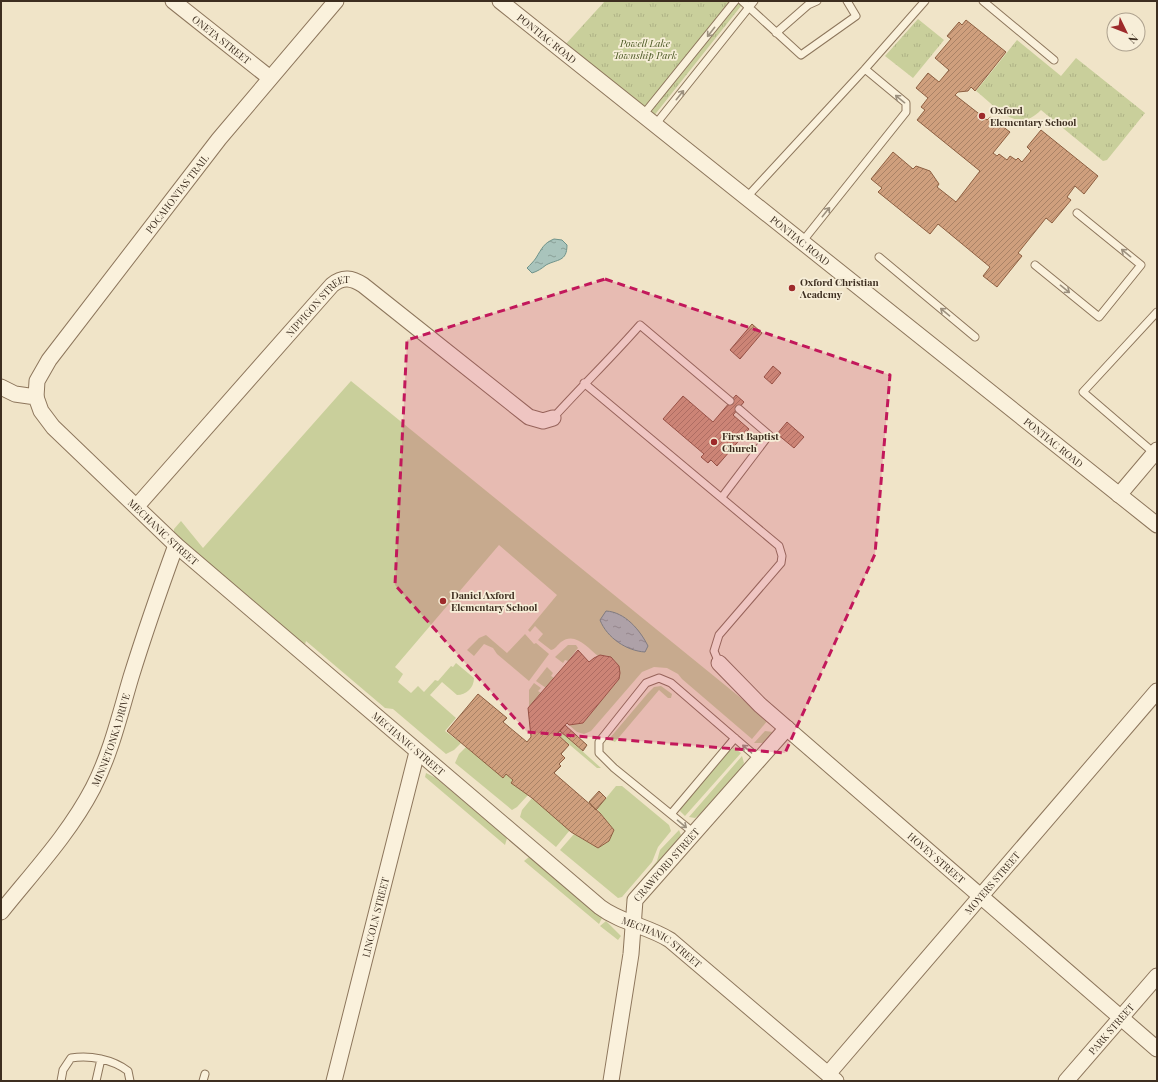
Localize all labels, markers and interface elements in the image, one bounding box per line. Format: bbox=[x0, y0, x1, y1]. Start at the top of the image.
street label: PONTIAC ROAD bbox=[514, 10, 580, 67]
street label: ONETA STREET bbox=[189, 12, 254, 67]
north arrow bbox=[1106, 12, 1146, 52]
one-way arrow bbox=[706, 26, 715, 37]
text: N bbox=[1125, 31, 1142, 47]
park label: Powell Lake Township Park bbox=[613, 36, 677, 62]
one-way arrow bbox=[676, 89, 684, 100]
one-way arrow bbox=[895, 94, 906, 103]
place label: Oxford Elementary School bbox=[990, 103, 1076, 129]
marker: Oxford Elementary School bbox=[977, 111, 987, 121]
street label: POCAHONTAS TRAIL bbox=[142, 151, 212, 236]
one-way arrow bbox=[822, 206, 831, 217]
street label: PONTIAC ROAD bbox=[767, 212, 833, 269]
one-way arrow bbox=[1120, 248, 1131, 257]
street label: NIPPIGON STREET bbox=[283, 272, 350, 340]
place label: Oxford Christian Academy bbox=[799, 275, 879, 301]
marker: Oxford Christian Academy bbox=[787, 283, 797, 293]
one-way arrow bbox=[1060, 285, 1070, 294]
one-way arrow bbox=[939, 308, 950, 317]
street label: PONTIAC ROAD bbox=[1021, 414, 1086, 471]
place label: First Baptist Church bbox=[722, 429, 779, 455]
marker: First Baptist Church bbox=[709, 437, 719, 447]
street label: MECHANIC STREET bbox=[125, 496, 202, 568]
place label: Daniel Axford Elementary School bbox=[451, 588, 537, 614]
marker: Daniel Axford Elementary School bbox=[438, 596, 448, 606]
street label: MINNETONKA DRIVE bbox=[88, 692, 133, 789]
street label: MECHANIC STREET bbox=[369, 708, 448, 779]
one-way arrow bbox=[742, 744, 753, 753]
one-way arrow bbox=[677, 819, 688, 828]
street label: CRAWFORD STREET bbox=[630, 825, 703, 904]
street label: HOVEY STREET bbox=[905, 829, 968, 887]
street label: MOYERS STREET bbox=[961, 848, 1023, 917]
street label: LINCOLN STREET bbox=[358, 875, 392, 959]
street label: MECHANIC STREET bbox=[620, 913, 705, 971]
street label: PARK STREET bbox=[1085, 1000, 1137, 1057]

